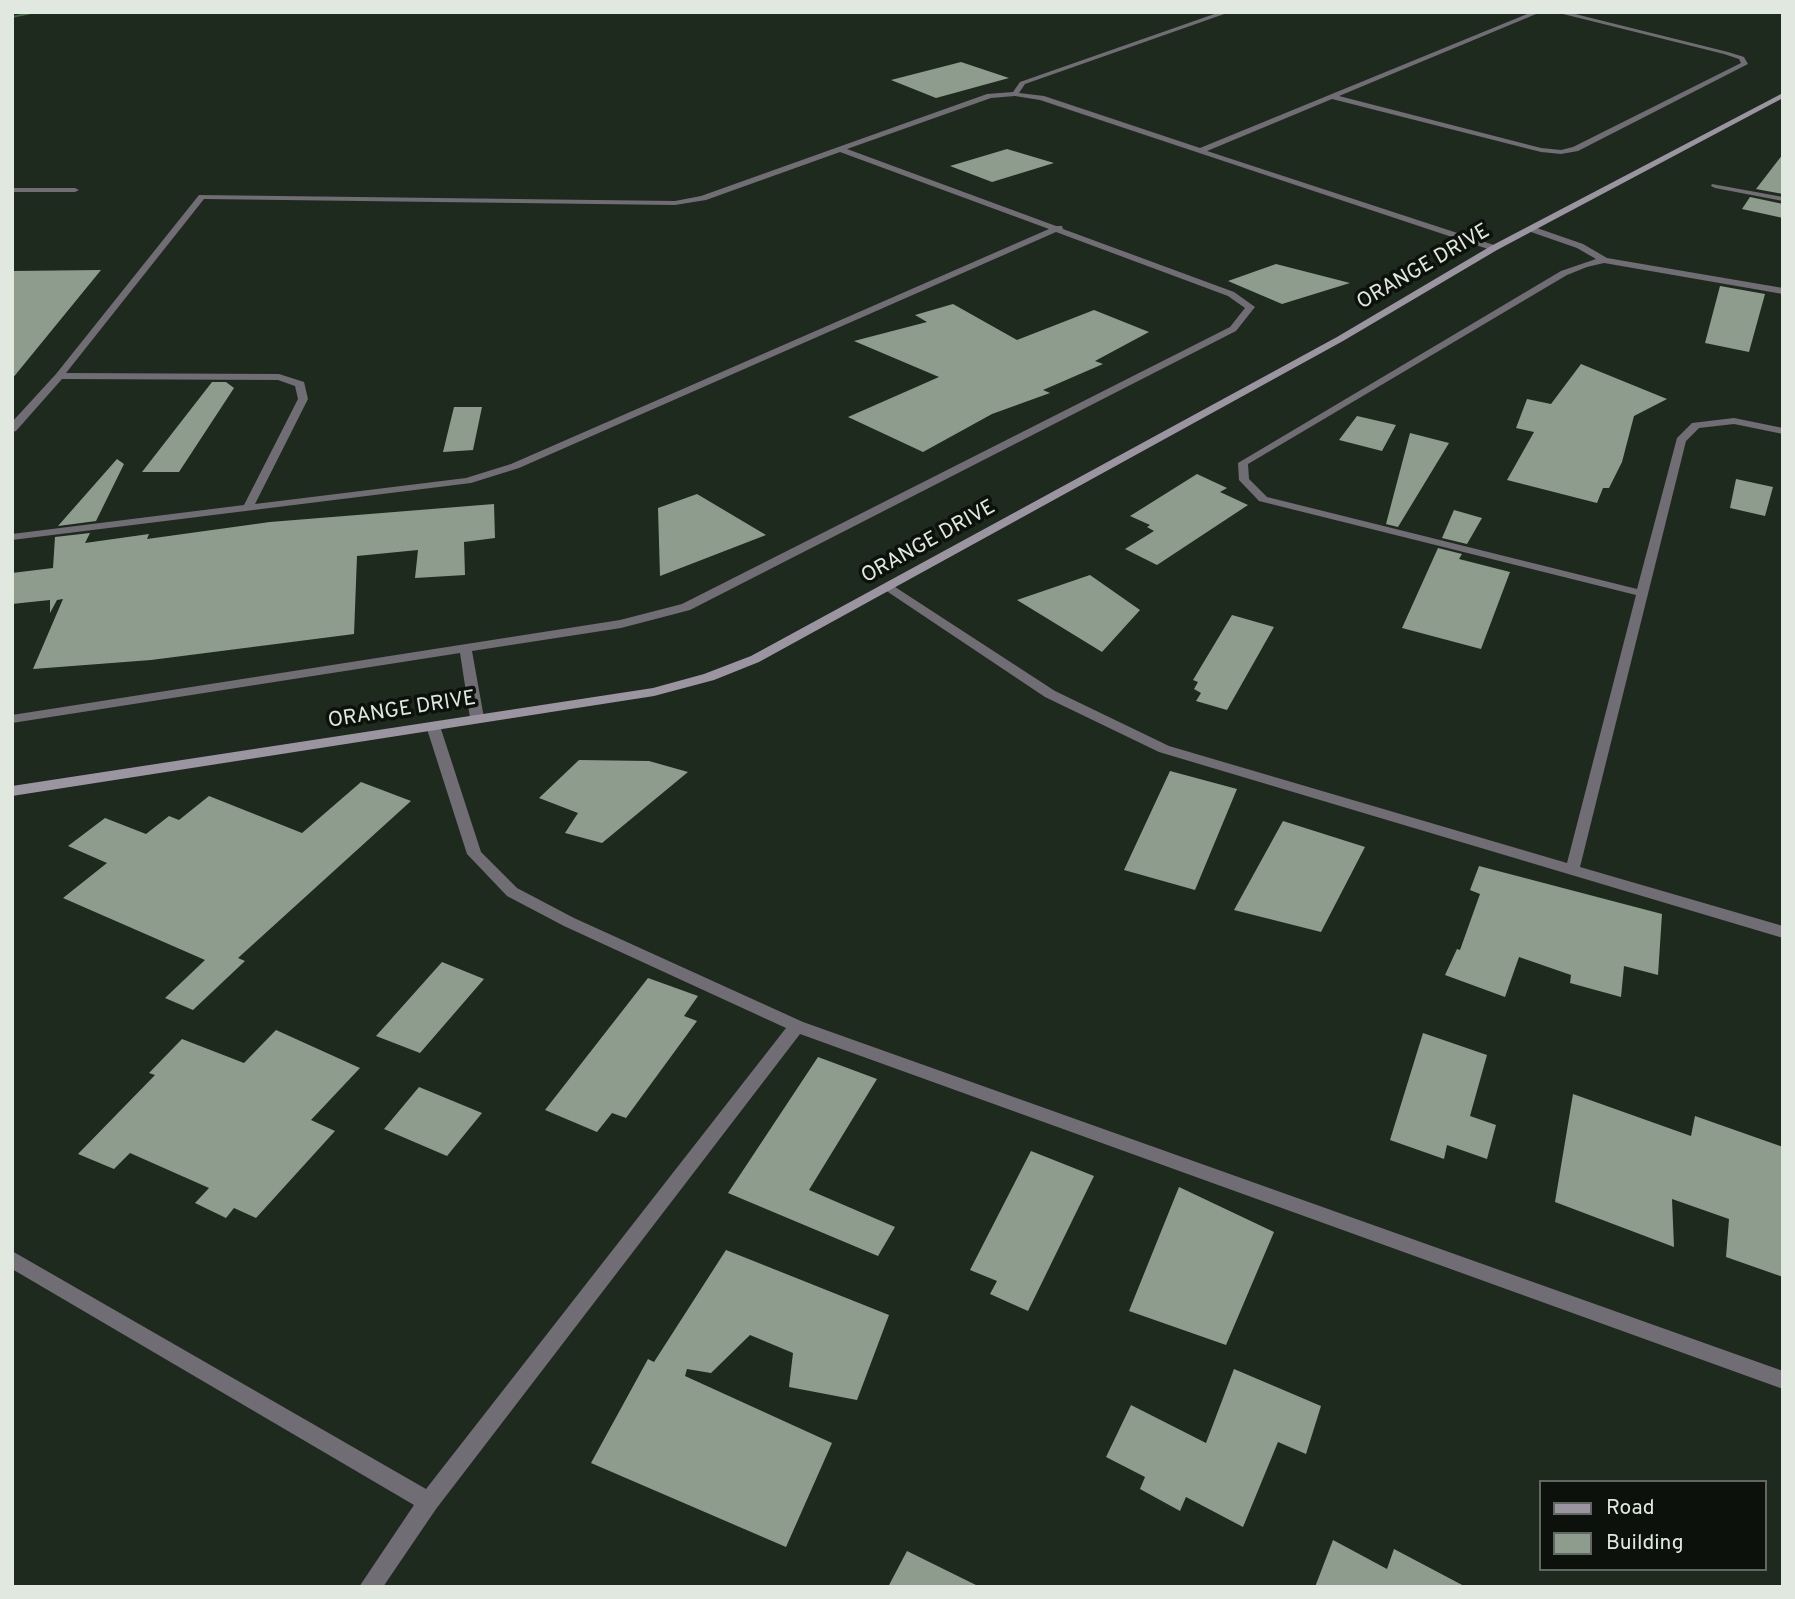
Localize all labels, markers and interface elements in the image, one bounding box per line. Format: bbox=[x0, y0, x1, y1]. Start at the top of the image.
street label: ORANGE DRIVE bbox=[1353, 220, 1495, 316]
street label: ORANGE DRIVE bbox=[858, 496, 1000, 590]
street label: ORANGE DRIVE bbox=[326, 687, 478, 735]
legend bbox=[1540, 1480, 1767, 1571]
text: Road bbox=[1606, 1495, 1655, 1522]
text: Building bbox=[1606, 1530, 1684, 1557]

